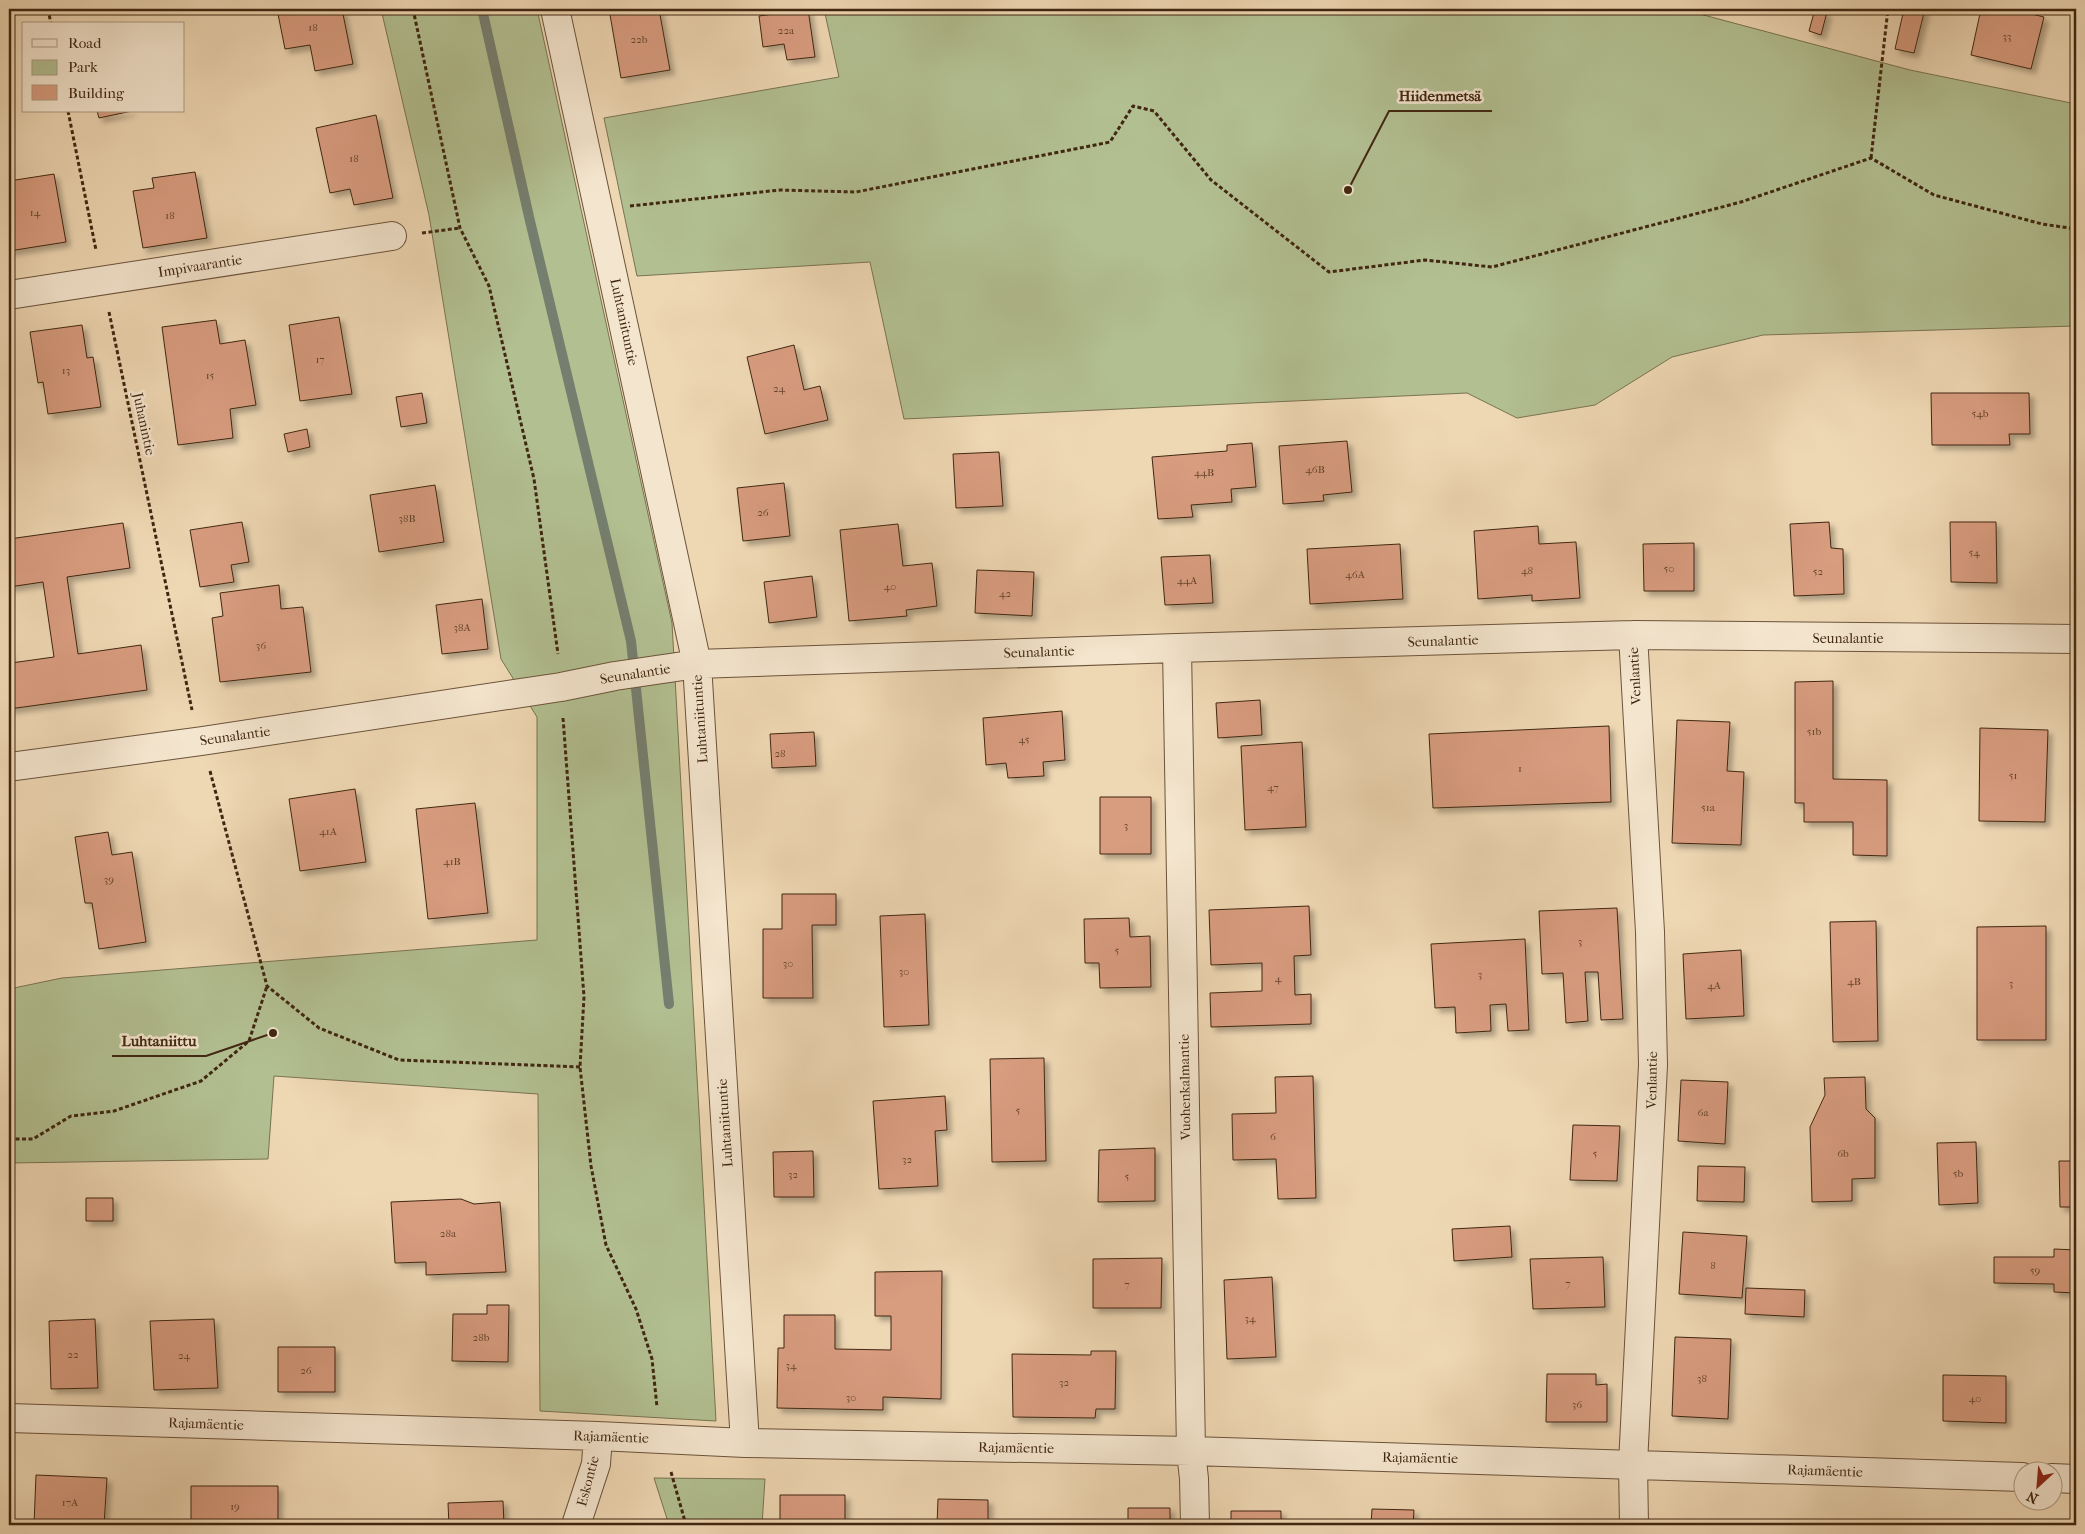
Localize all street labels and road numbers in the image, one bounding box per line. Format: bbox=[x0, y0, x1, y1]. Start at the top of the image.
street label: Impivaarantie bbox=[157, 251, 243, 281]
street label: Luhtaniituntie bbox=[606, 277, 642, 367]
street label: Juhanintie bbox=[129, 390, 159, 457]
street label: Seunalantie bbox=[1813, 630, 1884, 647]
street label: Seunalantie bbox=[1407, 631, 1479, 651]
street label: Seunalantie bbox=[1003, 642, 1075, 662]
street label: Venlantie bbox=[1625, 647, 1645, 706]
street label: Seunalantie bbox=[599, 660, 671, 688]
street label: Luhtaniituntie bbox=[688, 674, 712, 764]
street label: Seunalantie bbox=[199, 723, 271, 749]
street label: Vuohenkalmantie bbox=[1176, 1034, 1194, 1141]
street label: Venlantie bbox=[1643, 1051, 1661, 1110]
street label: Luhtaniituntie bbox=[713, 1078, 737, 1168]
street label: Rajamäentie bbox=[168, 1414, 244, 1434]
street label: Rajamäentie bbox=[573, 1427, 649, 1447]
street label: Rajamäentie bbox=[978, 1439, 1054, 1457]
street label: Rajamäentie bbox=[1382, 1449, 1458, 1467]
street label: Eskontie bbox=[573, 1454, 603, 1508]
street label: Rajamäentie bbox=[1787, 1461, 1863, 1481]

